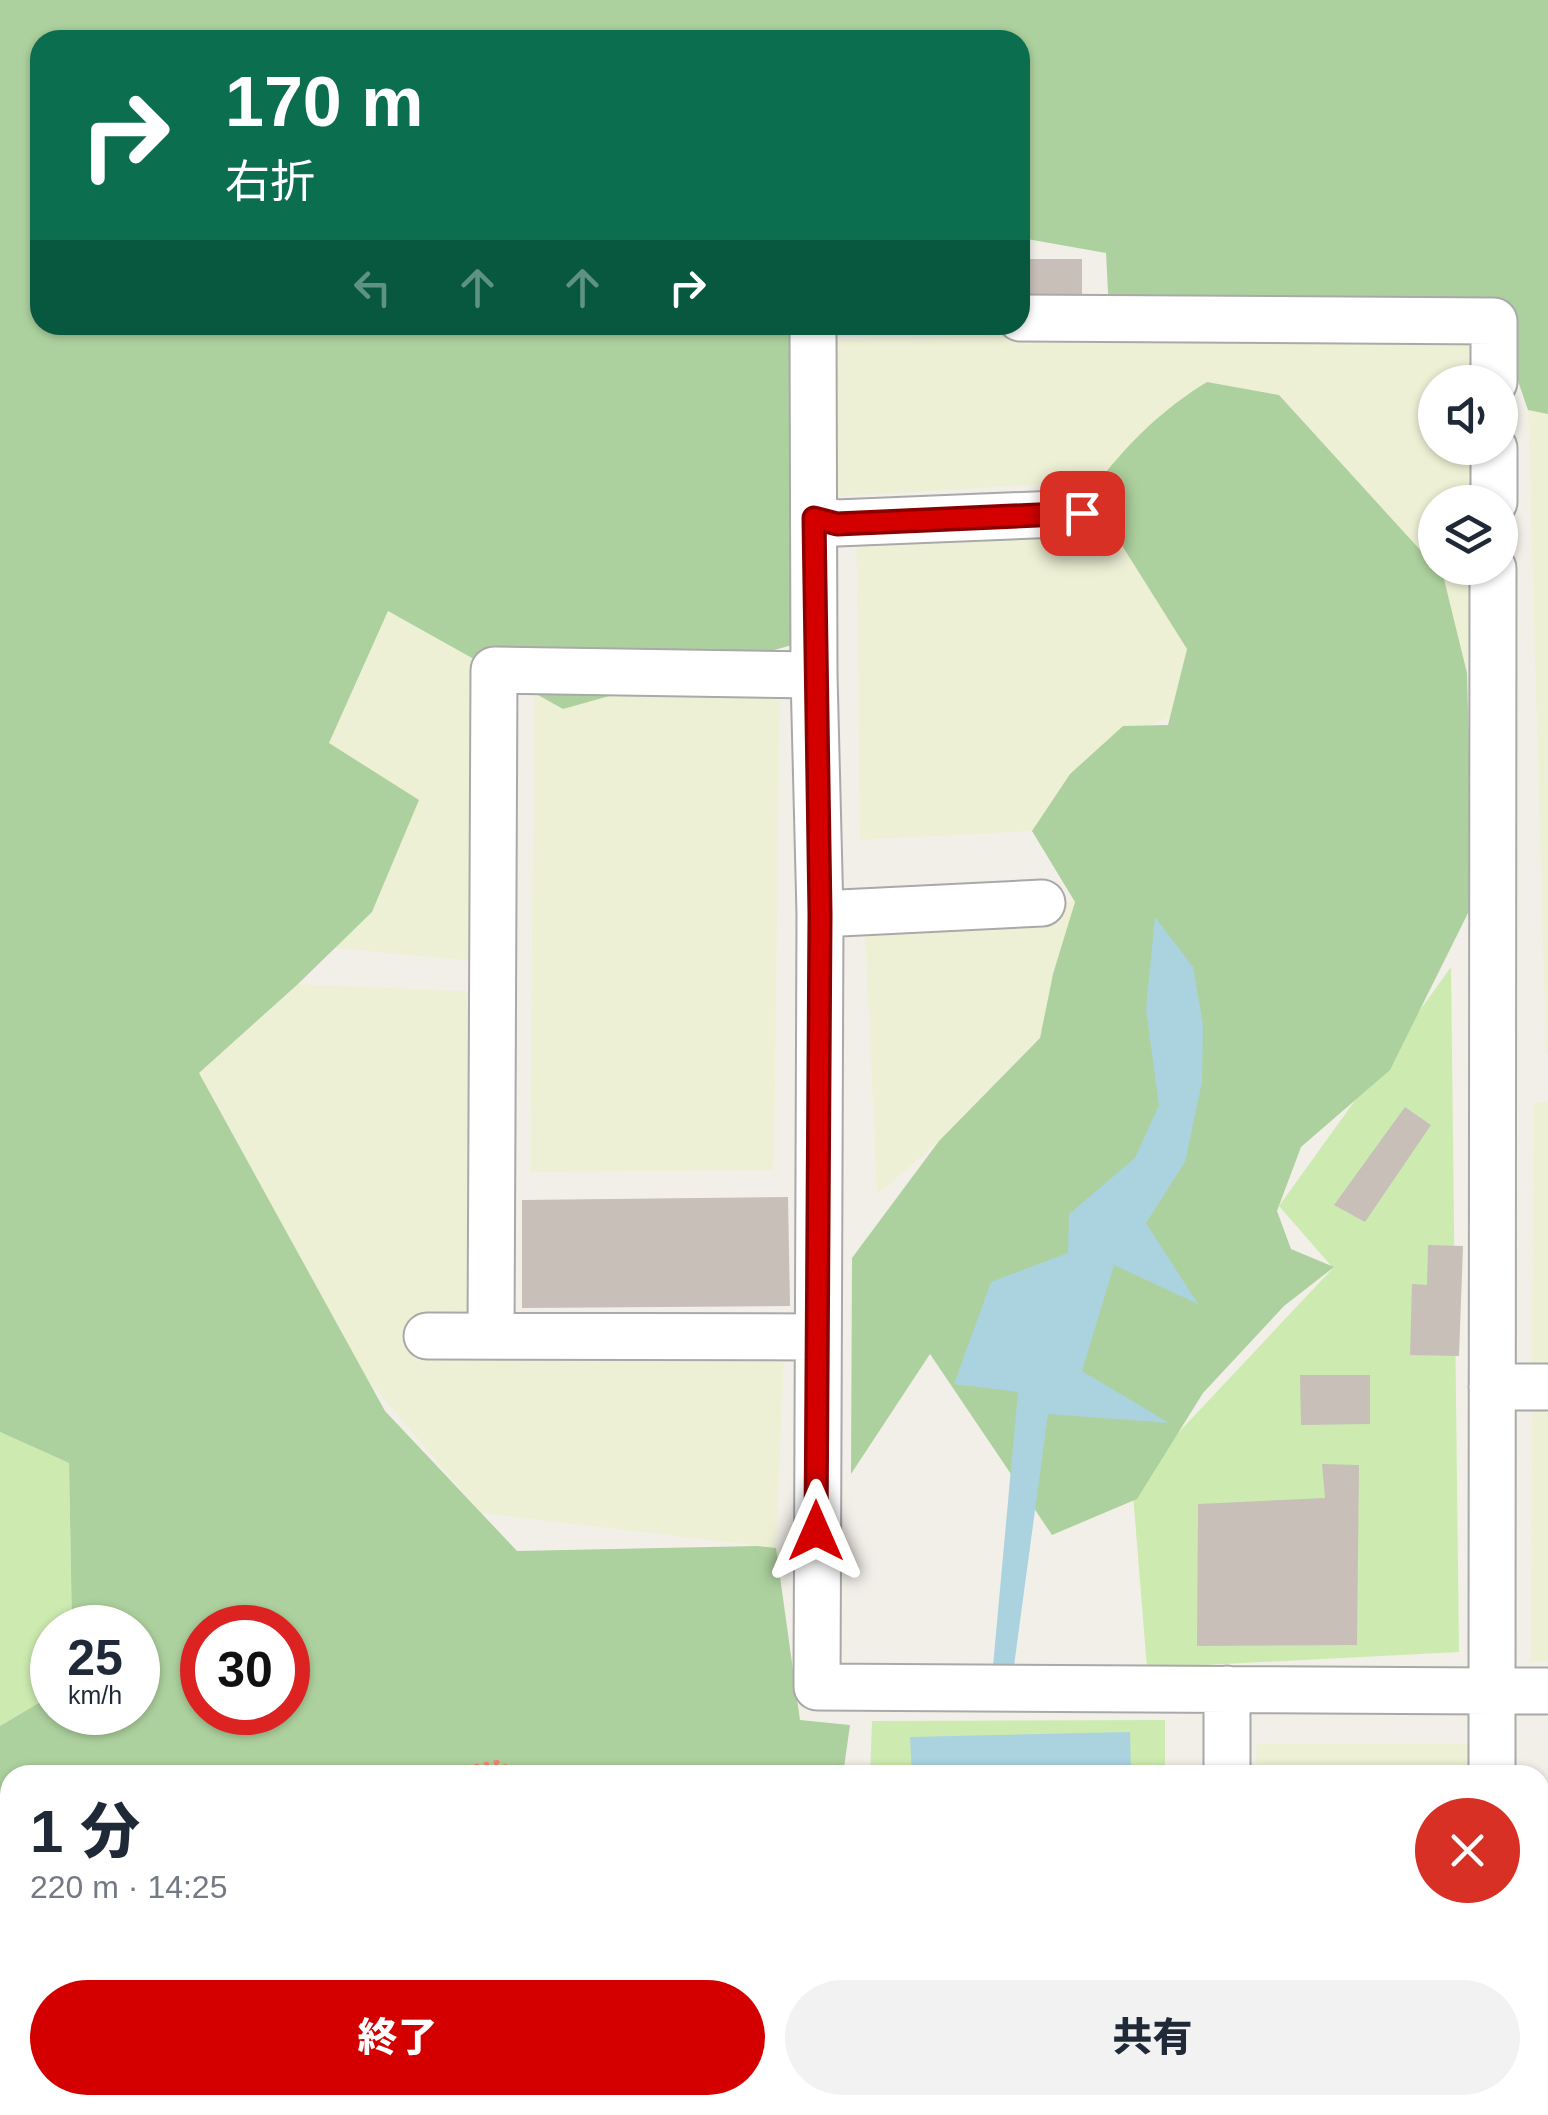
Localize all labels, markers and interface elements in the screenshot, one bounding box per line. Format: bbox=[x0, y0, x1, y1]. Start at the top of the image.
text: 170 m bbox=[225, 63, 423, 141]
icon: right bbox=[60, 70, 190, 200]
text: 右折 bbox=[225, 156, 315, 207]
icon: left bbox=[345, 260, 400, 315]
icon: ahead bbox=[450, 260, 505, 315]
icon: ahead bbox=[555, 260, 610, 315]
icon: right bbox=[660, 260, 715, 315]
map controls bbox=[1418, 365, 1518, 585]
button: sound bbox=[1418, 365, 1518, 465]
pin bbox=[1040, 471, 1125, 556]
button: layers bbox=[1418, 485, 1518, 585]
icon: arrive bbox=[1055, 486, 1110, 541]
position arrow bbox=[764, 1479, 868, 1583]
speed limit sign: 30 bbox=[180, 1605, 310, 1735]
text: 25 bbox=[67, 1630, 123, 1686]
text: km/h bbox=[68, 1681, 122, 1709]
text: 1 分 bbox=[30, 1798, 140, 1865]
button: close bbox=[1415, 1798, 1520, 1903]
text: 220 m · 14:25 bbox=[30, 1869, 227, 1905]
button: 終了 bbox=[30, 1980, 765, 2095]
button: 共有 bbox=[785, 1980, 1520, 2095]

